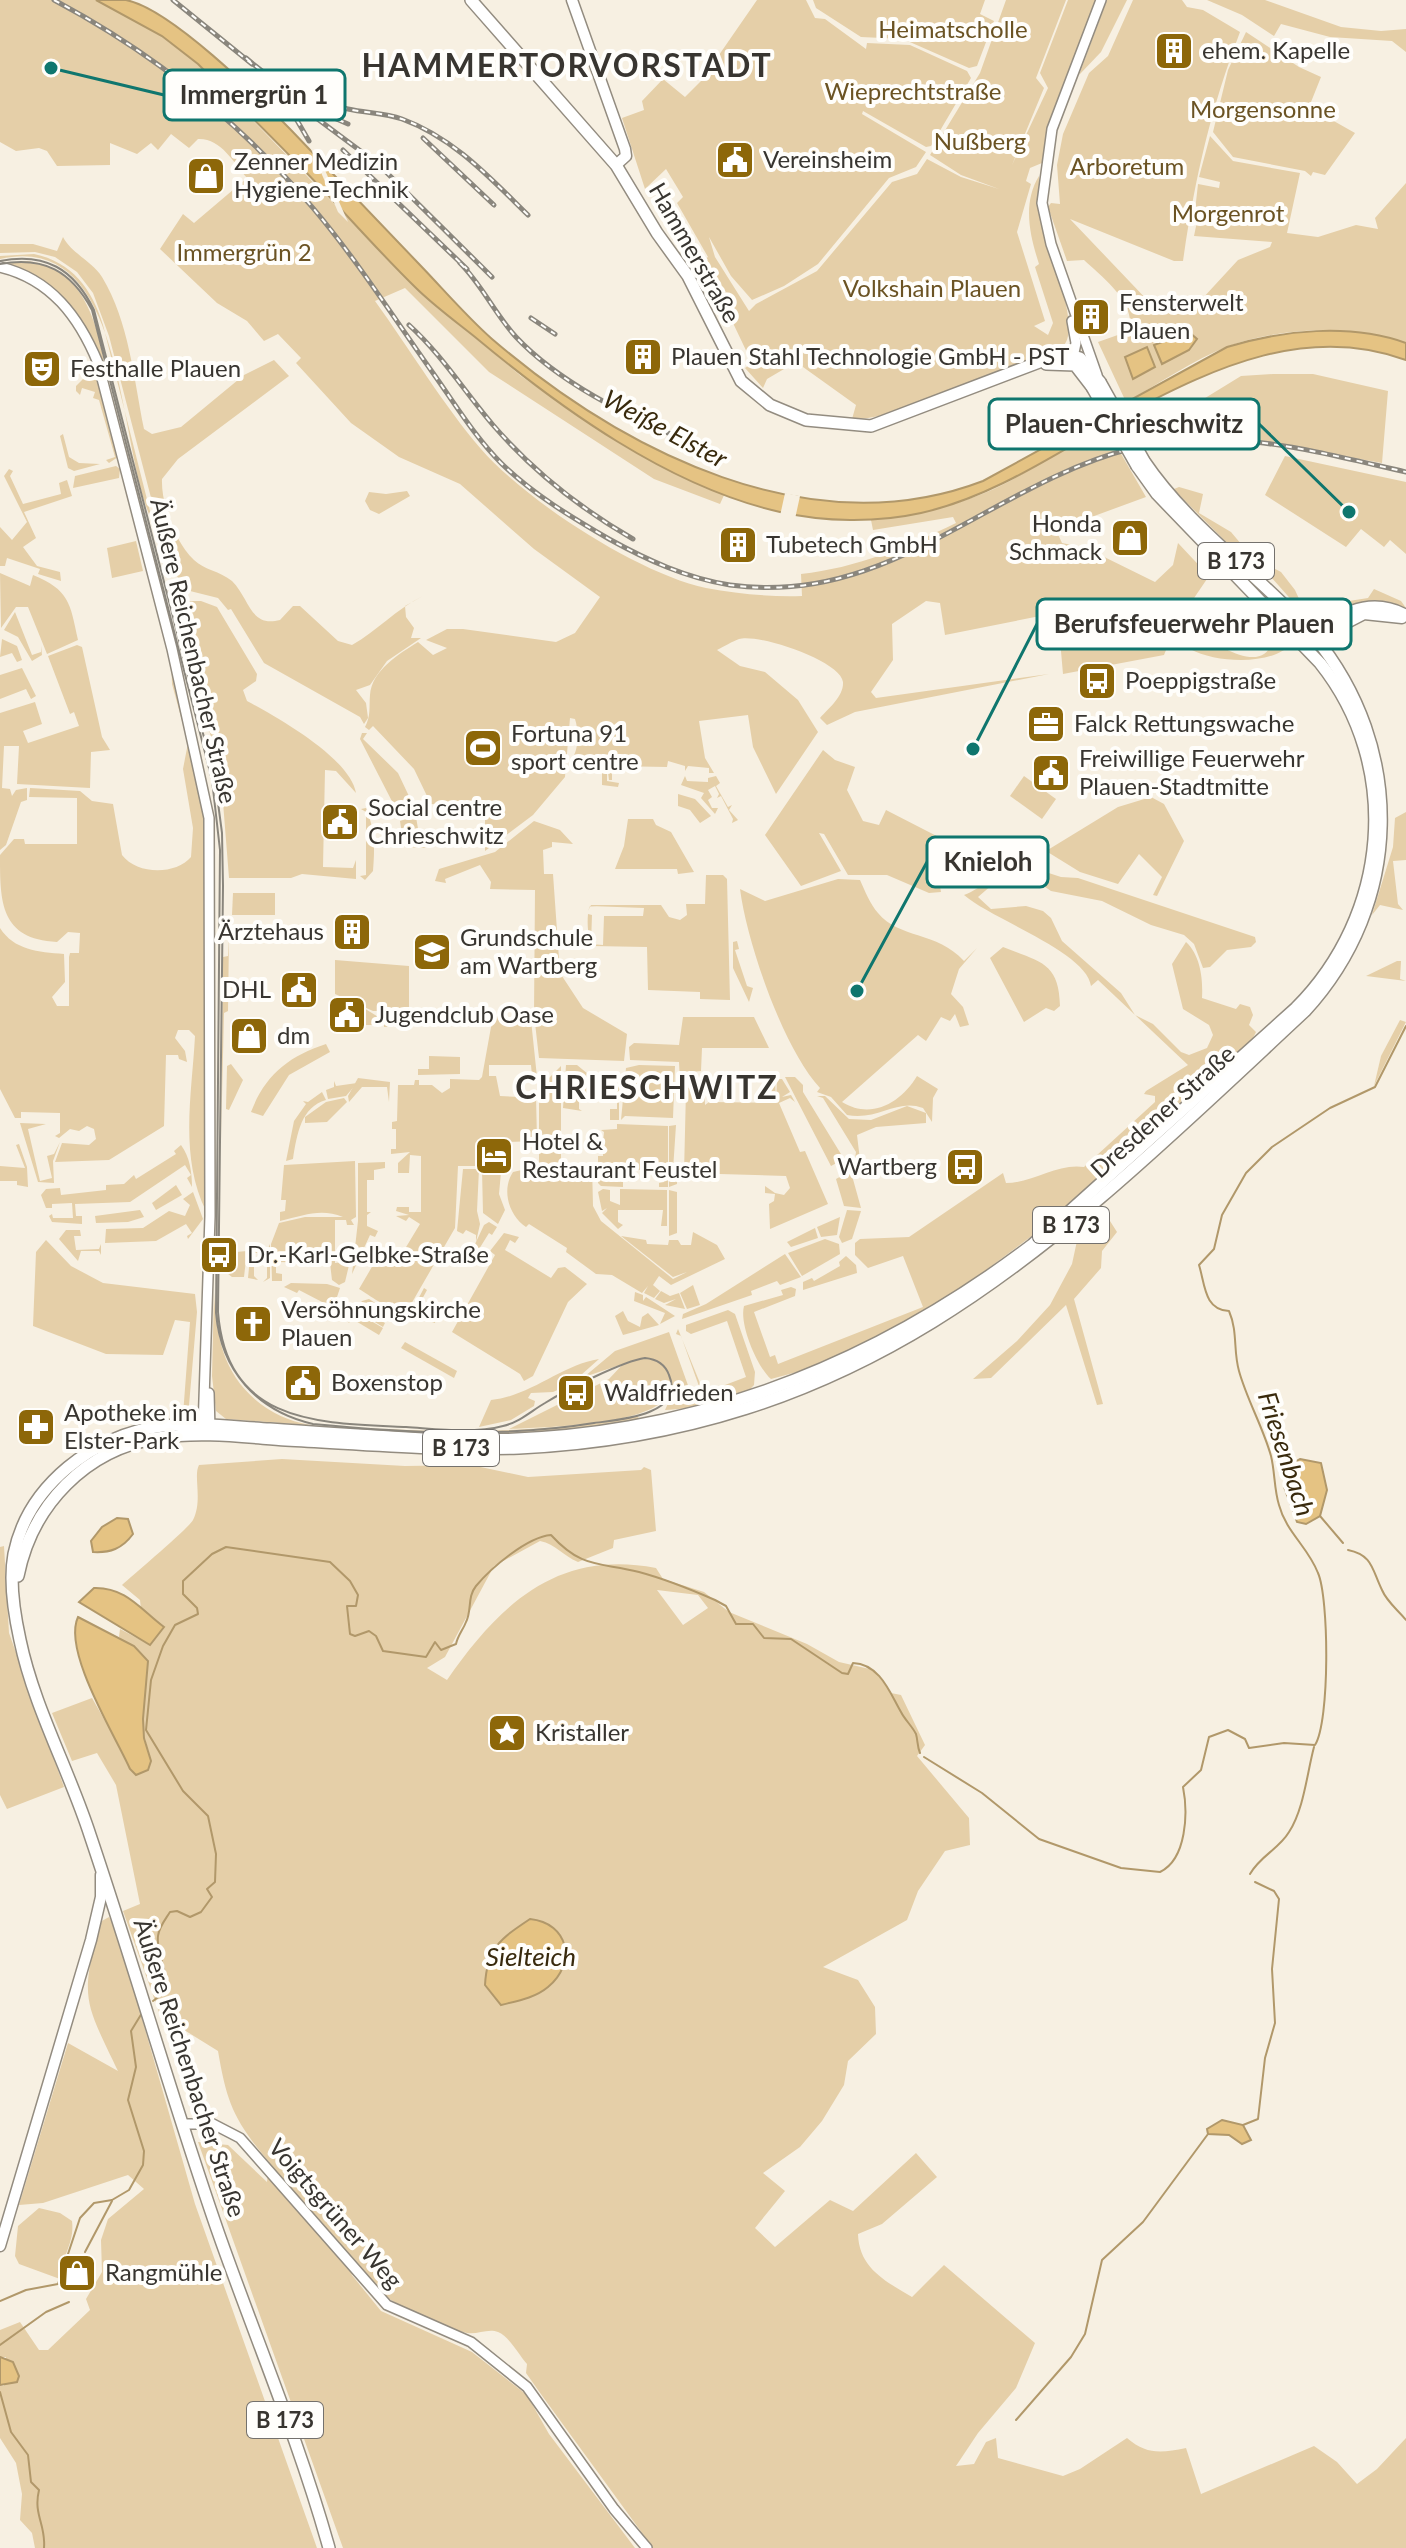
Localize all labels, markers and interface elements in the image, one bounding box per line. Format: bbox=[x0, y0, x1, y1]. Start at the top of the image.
park label: Heimatscholle bbox=[878, 14, 1028, 43]
building icon: ehem. Kapelle bbox=[1153, 30, 1195, 72]
place label: ehem. Kapelle bbox=[1202, 35, 1350, 64]
district label: HAMMERTORVORSTADT bbox=[361, 45, 773, 84]
callout: Immergrün 1 bbox=[164, 70, 345, 120]
park label: Wieprechtstraße bbox=[825, 76, 1001, 105]
text: Immergrün 1 bbox=[180, 78, 328, 110]
park label: Morgensonne bbox=[1190, 94, 1336, 123]
park label: Nußberg bbox=[934, 126, 1026, 155]
public building icon: Vereinsheim bbox=[714, 139, 756, 181]
place label: Vereinsheim bbox=[763, 144, 892, 173]
place label: Zenner Medizin Hygiene-Technik bbox=[234, 146, 410, 203]
park label: Arboretum bbox=[1070, 151, 1184, 180]
shop icon: Zenner Medizin Hygiene-Technik bbox=[185, 155, 227, 197]
street label: Hammerstraße bbox=[644, 177, 747, 327]
park label: Morgenrot bbox=[1172, 198, 1285, 227]
park label: Immergrün 2 bbox=[176, 237, 312, 266]
park label: Volkshain Plauen bbox=[843, 273, 1021, 302]
place label: Fensterwelt Plauen bbox=[1119, 287, 1244, 344]
building icon: Fensterwelt Plauen bbox=[1070, 296, 1112, 338]
building icon: Plauen Stahl Technologie GmbH - PST bbox=[622, 336, 664, 378]
place label: Plauen Stahl Technologie GmbH - PST bbox=[671, 341, 1069, 370]
theatre icon: Festhalle Plauen bbox=[21, 348, 63, 390]
place label: Festhalle Plauen bbox=[70, 353, 241, 382]
water label: Weiße Elster bbox=[598, 382, 734, 475]
callout: Plauen-Chrieschwitz bbox=[989, 399, 1259, 449]
text: Plauen-Chrieschwitz bbox=[1005, 407, 1243, 439]
street label: Äußere Reichenbacher Straße bbox=[145, 495, 244, 806]
place label: Honda Schmack bbox=[1009, 508, 1103, 565]
shop icon: Honda Schmack bbox=[1109, 517, 1151, 559]
building icon: Tubetech GmbH bbox=[717, 524, 759, 566]
place label: Tubetech GmbH bbox=[766, 529, 938, 558]
road number: B 173 bbox=[1198, 543, 1274, 579]
callout: Berufsfeuerwehr Plauen bbox=[1037, 599, 1351, 649]
text: Berufsfeuerwehr Plauen bbox=[1054, 607, 1334, 639]
bus stop icon: Poeppigstraße bbox=[1076, 660, 1118, 702]
place label: Poeppigstraße bbox=[1125, 665, 1276, 694]
office icon: Falck Rettungswache bbox=[1025, 703, 1067, 745]
place label: Falck Rettungswache bbox=[1074, 708, 1294, 737]
place label: Fortuna 91 sport centre bbox=[511, 718, 639, 775]
sports icon: Fortuna 91 sport centre bbox=[462, 727, 504, 769]
place label: Freiwillige Feuerwehr Plauen-Stadtmitte bbox=[1079, 743, 1305, 800]
public building icon: Freiwillige Feuerwehr Plauen-Stadtmitte bbox=[1030, 752, 1072, 794]
place label: Social centre Chrieschwitz bbox=[368, 792, 504, 849]
public building icon: Social centre Chrieschwitz bbox=[319, 801, 361, 843]
callout: Knieloh bbox=[927, 837, 1048, 887]
text: Knieloh bbox=[943, 845, 1033, 877]
building icon: Ärztehaus bbox=[331, 911, 373, 953]
place label: Ärztehaus bbox=[218, 916, 324, 945]
place label: Grundschule am Wartberg bbox=[460, 922, 597, 979]
school or university icon: Grundschule am Wartberg bbox=[411, 931, 453, 973]
public building icon: DHL bbox=[278, 969, 320, 1011]
place label: DHL bbox=[222, 974, 271, 1003]
public building icon: Jugendclub Oase bbox=[326, 994, 368, 1036]
place label: Jugendclub Oase bbox=[375, 999, 554, 1028]
shop icon: dm bbox=[228, 1015, 270, 1057]
place label: dm bbox=[277, 1020, 310, 1049]
street label: Dresdener Straße bbox=[1084, 1039, 1240, 1183]
district label: CHRIESCHWITZ bbox=[515, 1067, 779, 1106]
place label: Hotel & Restaurant Feustel bbox=[522, 1126, 718, 1183]
hotel icon: Hotel & Restaurant Feustel bbox=[473, 1135, 515, 1177]
bus stop icon: Wartberg bbox=[944, 1146, 986, 1188]
place label: Wartberg bbox=[837, 1151, 937, 1180]
road number: B 173 bbox=[1033, 1207, 1109, 1243]
bus stop icon: Dr.-Karl-Gelbke-Straße bbox=[198, 1234, 240, 1276]
place label: Dr.-Karl-Gelbke-Straße bbox=[247, 1239, 489, 1268]
place label: Versöhnungskirche Plauen bbox=[281, 1294, 481, 1351]
church icon: Versöhnungskirche Plauen bbox=[232, 1303, 274, 1345]
public building icon: Boxenstop bbox=[282, 1362, 324, 1404]
place label: Boxenstop bbox=[331, 1367, 443, 1396]
bus stop icon: Waldfrieden bbox=[555, 1372, 597, 1414]
place label: Waldfrieden bbox=[604, 1377, 734, 1406]
water label: Friesenbach bbox=[1252, 1387, 1322, 1520]
place label: Apotheke im Elster-Park bbox=[64, 1397, 198, 1454]
pharmacy icon: Apotheke im Elster-Park bbox=[15, 1406, 57, 1448]
road number: B 173 bbox=[423, 1430, 499, 1466]
place icon: Kristaller bbox=[486, 1712, 528, 1754]
place label: Kristaller bbox=[535, 1717, 629, 1746]
street label: Äußere Reichenbacher Straße bbox=[128, 1915, 252, 2220]
water label: Sielteich bbox=[486, 1940, 576, 1972]
street label: Voigtsgrüner Weg bbox=[263, 2132, 409, 2294]
shop icon: Rangmühle bbox=[56, 2252, 98, 2294]
place label: Rangmühle bbox=[105, 2257, 223, 2286]
road number: B 173 bbox=[247, 2402, 323, 2438]

